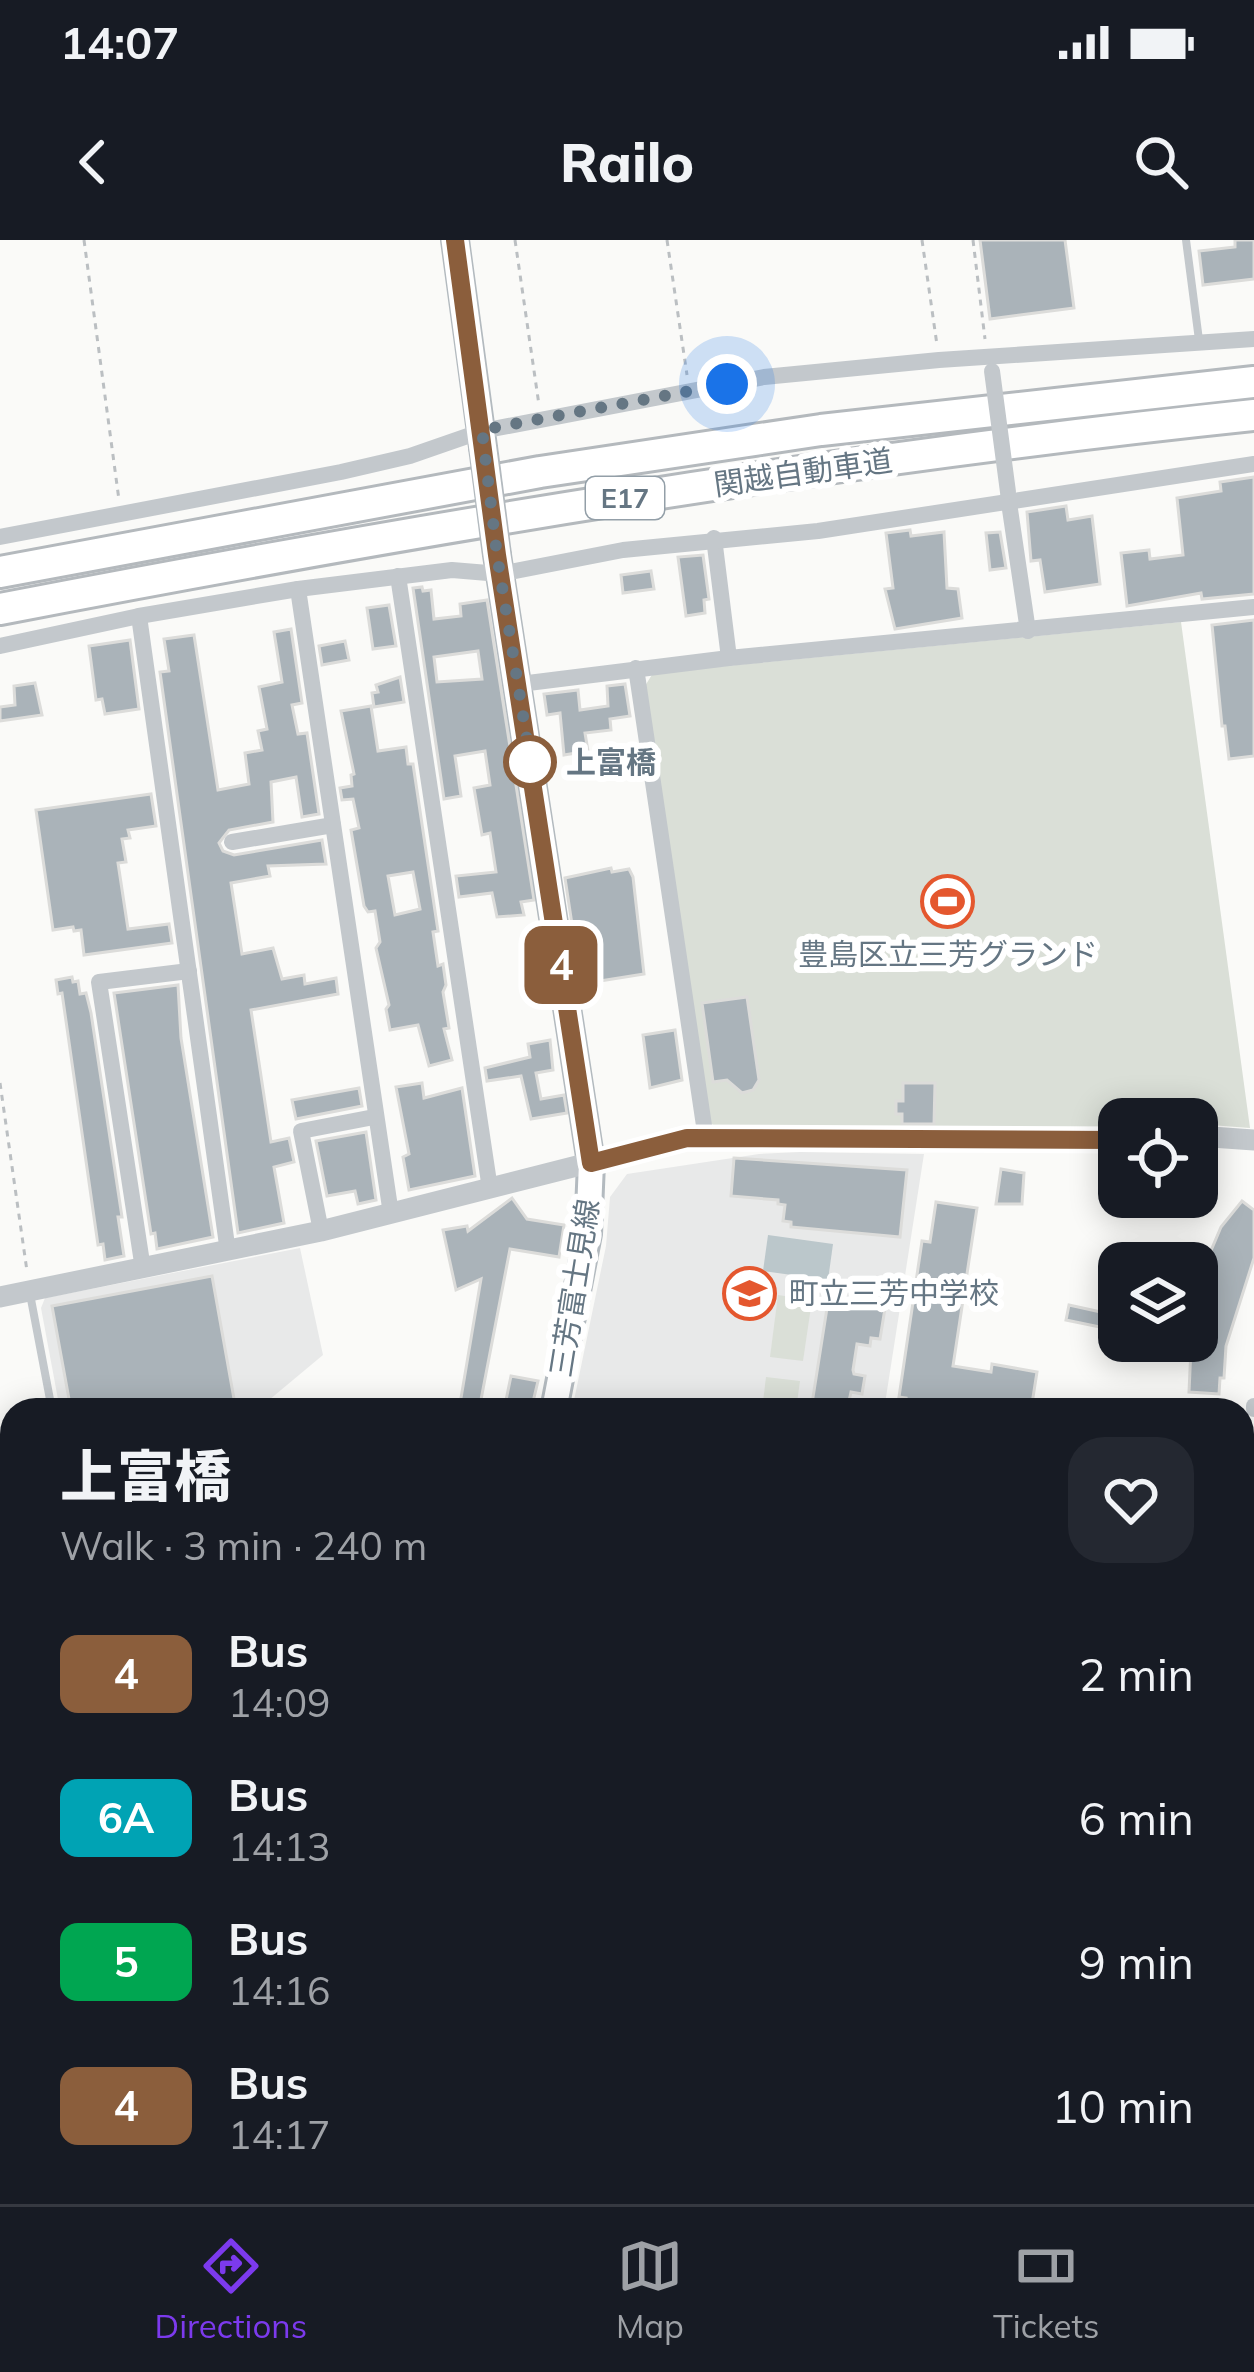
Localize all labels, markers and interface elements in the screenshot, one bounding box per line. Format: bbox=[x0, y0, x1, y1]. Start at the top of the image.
text: 14:07 bbox=[60, 14, 179, 70]
text: Railo bbox=[560, 128, 694, 196]
icon: back bbox=[60, 129, 126, 195]
icon: search bbox=[1128, 129, 1194, 195]
your location bbox=[697, 354, 757, 414]
street label: 関越自動車道 bbox=[711, 441, 895, 503]
road number: E17 bbox=[586, 477, 664, 519]
marker: 上富橋 bbox=[505, 737, 555, 787]
place label: 上富橋 bbox=[566, 743, 656, 781]
sports icon: 豊島区立三芳グランド bbox=[920, 874, 976, 930]
line badge: 4 bbox=[522, 926, 600, 1004]
place label: 豊島区立三芳グランド bbox=[798, 935, 1098, 973]
text: 4 bbox=[548, 938, 574, 991]
map controls bbox=[1098, 1098, 1218, 1362]
button: locate bbox=[1098, 1098, 1218, 1218]
street label: 三芳富士見線 bbox=[541, 1196, 607, 1380]
button: layers bbox=[1098, 1242, 1218, 1362]
school or university icon: 町立三芳中学校 bbox=[722, 1265, 778, 1321]
place label: 町立三芳中学校 bbox=[789, 1274, 999, 1312]
button: heart bbox=[1068, 1437, 1194, 1563]
text: 上富橋 bbox=[60, 1440, 231, 1511]
text: Walk · 3 min · 240 m bbox=[60, 1521, 427, 1570]
text: Bus bbox=[228, 1622, 308, 1678]
text: 2 min bbox=[1079, 1646, 1194, 1702]
text: 4 bbox=[113, 1647, 139, 1700]
text: 14:09 bbox=[228, 1678, 331, 1727]
text: Bus bbox=[228, 1766, 308, 1822]
text: 6 min bbox=[1079, 1790, 1194, 1846]
text: 6A bbox=[98, 1791, 154, 1844]
text: 14:13 bbox=[228, 1822, 331, 1871]
text: Bus bbox=[228, 1910, 308, 1966]
text: 9 min bbox=[1079, 1934, 1194, 1990]
text: 5 bbox=[113, 1935, 139, 1988]
text: 14:16 bbox=[228, 1966, 331, 2015]
text: Bus bbox=[228, 2054, 308, 2110]
text: 10 min bbox=[1052, 2078, 1194, 2134]
text: 4 bbox=[113, 2079, 139, 2132]
text: 14:17 bbox=[228, 2110, 331, 2159]
tab: Directions bbox=[154, 2233, 307, 2346]
tab: Map bbox=[616, 2233, 684, 2346]
tab: Tickets bbox=[993, 2233, 1099, 2346]

